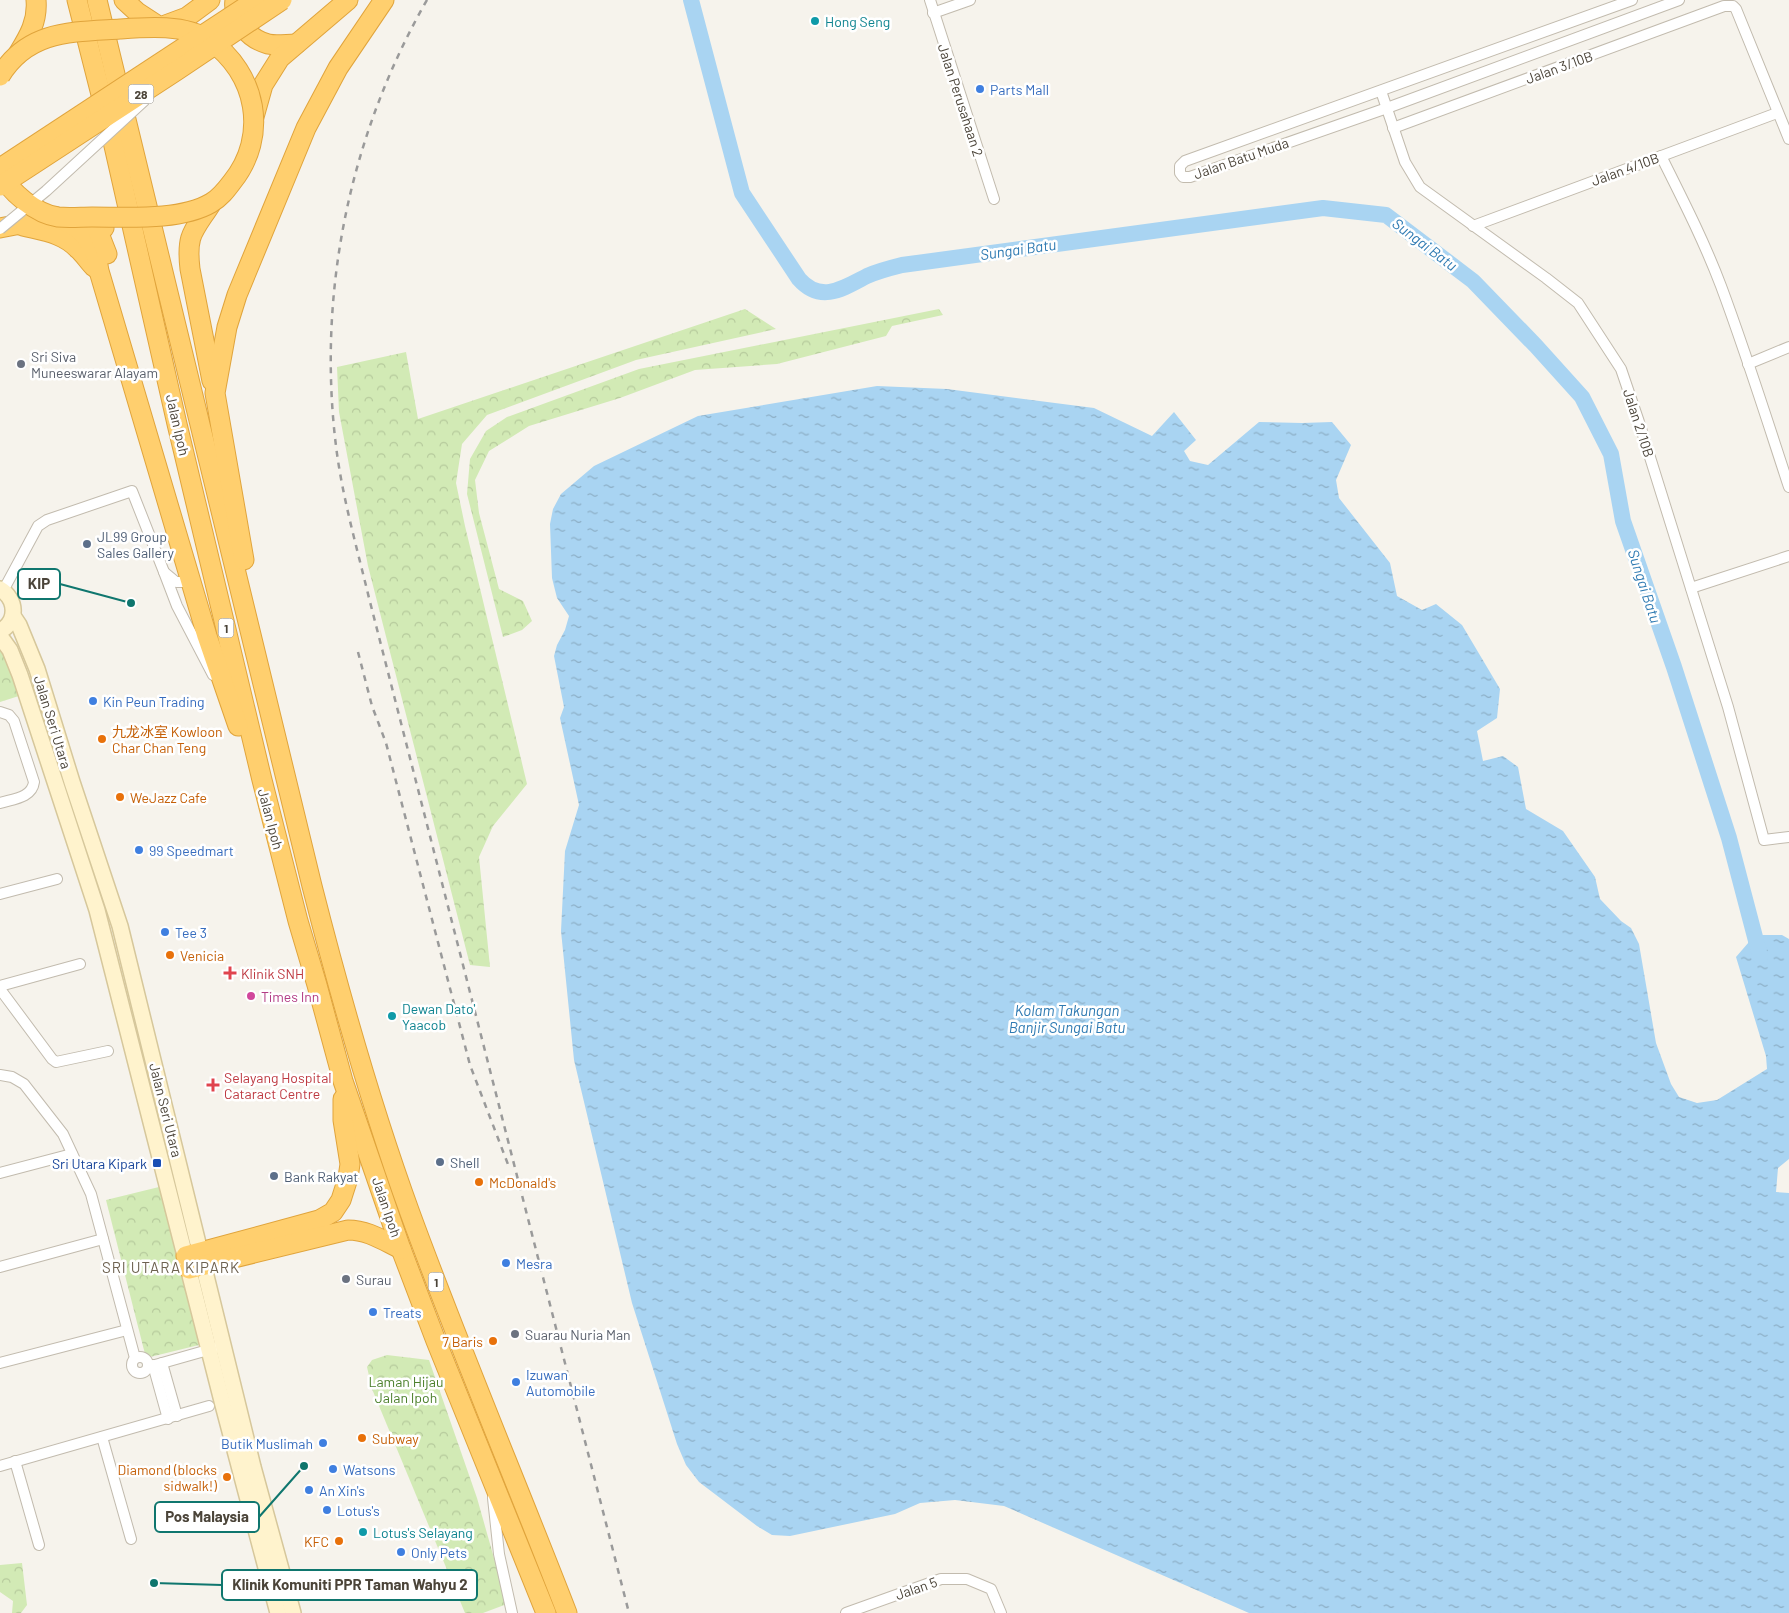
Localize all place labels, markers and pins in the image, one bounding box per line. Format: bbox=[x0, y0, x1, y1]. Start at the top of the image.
place label: Hong Seng bbox=[825, 13, 890, 30]
marker: Hong Seng bbox=[809, 15, 821, 27]
place label: Parts Mall bbox=[990, 81, 1049, 98]
marker: Parts Mall bbox=[974, 83, 986, 95]
place label: Sri Siva Muneeswarar Alayam bbox=[31, 348, 158, 381]
marker: Sri Siva Muneeswarar Alayam bbox=[15, 358, 27, 370]
place label: JL99 Group Sales Gallery bbox=[97, 528, 174, 561]
marker: JL99 Group Sales Gallery bbox=[81, 538, 93, 550]
callout: KIP bbox=[18, 569, 60, 599]
place label: Kin Peun Trading bbox=[103, 693, 205, 710]
marker: Kin Peun Trading bbox=[87, 695, 99, 707]
place label: 九龙冰室 Kowloon Char Chan Teng bbox=[112, 723, 223, 756]
marker: 九龙冰室 Kowloon Char Chan Teng bbox=[96, 733, 108, 745]
place label: WeJazz Cafe bbox=[130, 789, 207, 806]
marker: WeJazz Cafe bbox=[114, 791, 126, 803]
place label: 99 Speedmart bbox=[149, 842, 234, 859]
marker: 99 Speedmart bbox=[133, 844, 145, 856]
place label: Tee 3 bbox=[175, 924, 207, 941]
marker: Tee 3 bbox=[159, 926, 171, 938]
place label: Venicia bbox=[180, 947, 224, 964]
marker: Venicia bbox=[164, 949, 176, 961]
place label: Klinik SNH bbox=[241, 965, 304, 982]
marker: Klinik SNH bbox=[223, 966, 237, 980]
place label: Times Inn bbox=[261, 988, 319, 1005]
marker: Times Inn bbox=[245, 990, 257, 1002]
place label: Dewan Dato' Yaacob bbox=[402, 1000, 475, 1033]
marker: Dewan Dato' Yaacob bbox=[386, 1010, 398, 1022]
place label: Selayang Hospital Cataract Centre bbox=[224, 1069, 332, 1102]
marker: Selayang Hospital Cataract Centre bbox=[206, 1078, 220, 1092]
place label: Shell bbox=[450, 1154, 480, 1171]
place label: Sri Utara Kipark bbox=[52, 1155, 147, 1172]
marker: Shell bbox=[434, 1156, 446, 1168]
marker: Sri Utara Kipark bbox=[151, 1157, 163, 1169]
place label: Bank Rakyat bbox=[284, 1168, 358, 1185]
marker: Bank Rakyat bbox=[268, 1170, 280, 1182]
place label: McDonald's bbox=[489, 1174, 557, 1191]
marker: McDonald's bbox=[473, 1176, 485, 1188]
place label: Mesra bbox=[516, 1255, 552, 1272]
marker: Mesra bbox=[500, 1257, 512, 1269]
place label: Surau bbox=[356, 1271, 391, 1288]
marker: Surau bbox=[340, 1273, 352, 1285]
place label: Treats bbox=[383, 1304, 422, 1321]
marker: Treats bbox=[367, 1306, 379, 1318]
place label: Suarau Nuria Man bbox=[525, 1326, 631, 1343]
marker: Suarau Nuria Man bbox=[509, 1328, 521, 1340]
place label: 7 Baris bbox=[442, 1333, 483, 1350]
marker: 7 Baris bbox=[487, 1335, 499, 1347]
place label: Izuwan Automobile bbox=[526, 1366, 596, 1399]
marker: Izuwan Automobile bbox=[510, 1376, 522, 1388]
place label: Subway bbox=[372, 1430, 419, 1447]
marker: Subway bbox=[356, 1432, 368, 1444]
place label: Butik Muslimah bbox=[221, 1435, 313, 1452]
marker: Butik Muslimah bbox=[317, 1437, 329, 1449]
place label: Diamond (blocks sidwalk!) bbox=[118, 1461, 217, 1494]
place label: Watsons bbox=[343, 1461, 396, 1478]
marker: Watsons bbox=[327, 1463, 339, 1475]
marker: Diamond (blocks sidwalk!) bbox=[221, 1471, 233, 1483]
place label: An Xin's bbox=[319, 1482, 365, 1499]
marker: An Xin's bbox=[303, 1484, 315, 1496]
callout: Pos Malaysia bbox=[155, 1502, 259, 1532]
place label: Lotus's bbox=[337, 1502, 380, 1519]
marker: Lotus's bbox=[321, 1504, 333, 1516]
place label: Lotus's Selayang bbox=[373, 1524, 473, 1541]
marker: Lotus's Selayang bbox=[357, 1526, 369, 1538]
place label: KFC bbox=[304, 1533, 329, 1550]
marker: KFC bbox=[333, 1535, 345, 1547]
place label: Only Pets bbox=[411, 1544, 467, 1561]
marker: Only Pets bbox=[395, 1546, 407, 1558]
callout: Klinik Komuniti PPR Taman Wahyu 2 bbox=[222, 1570, 477, 1600]

